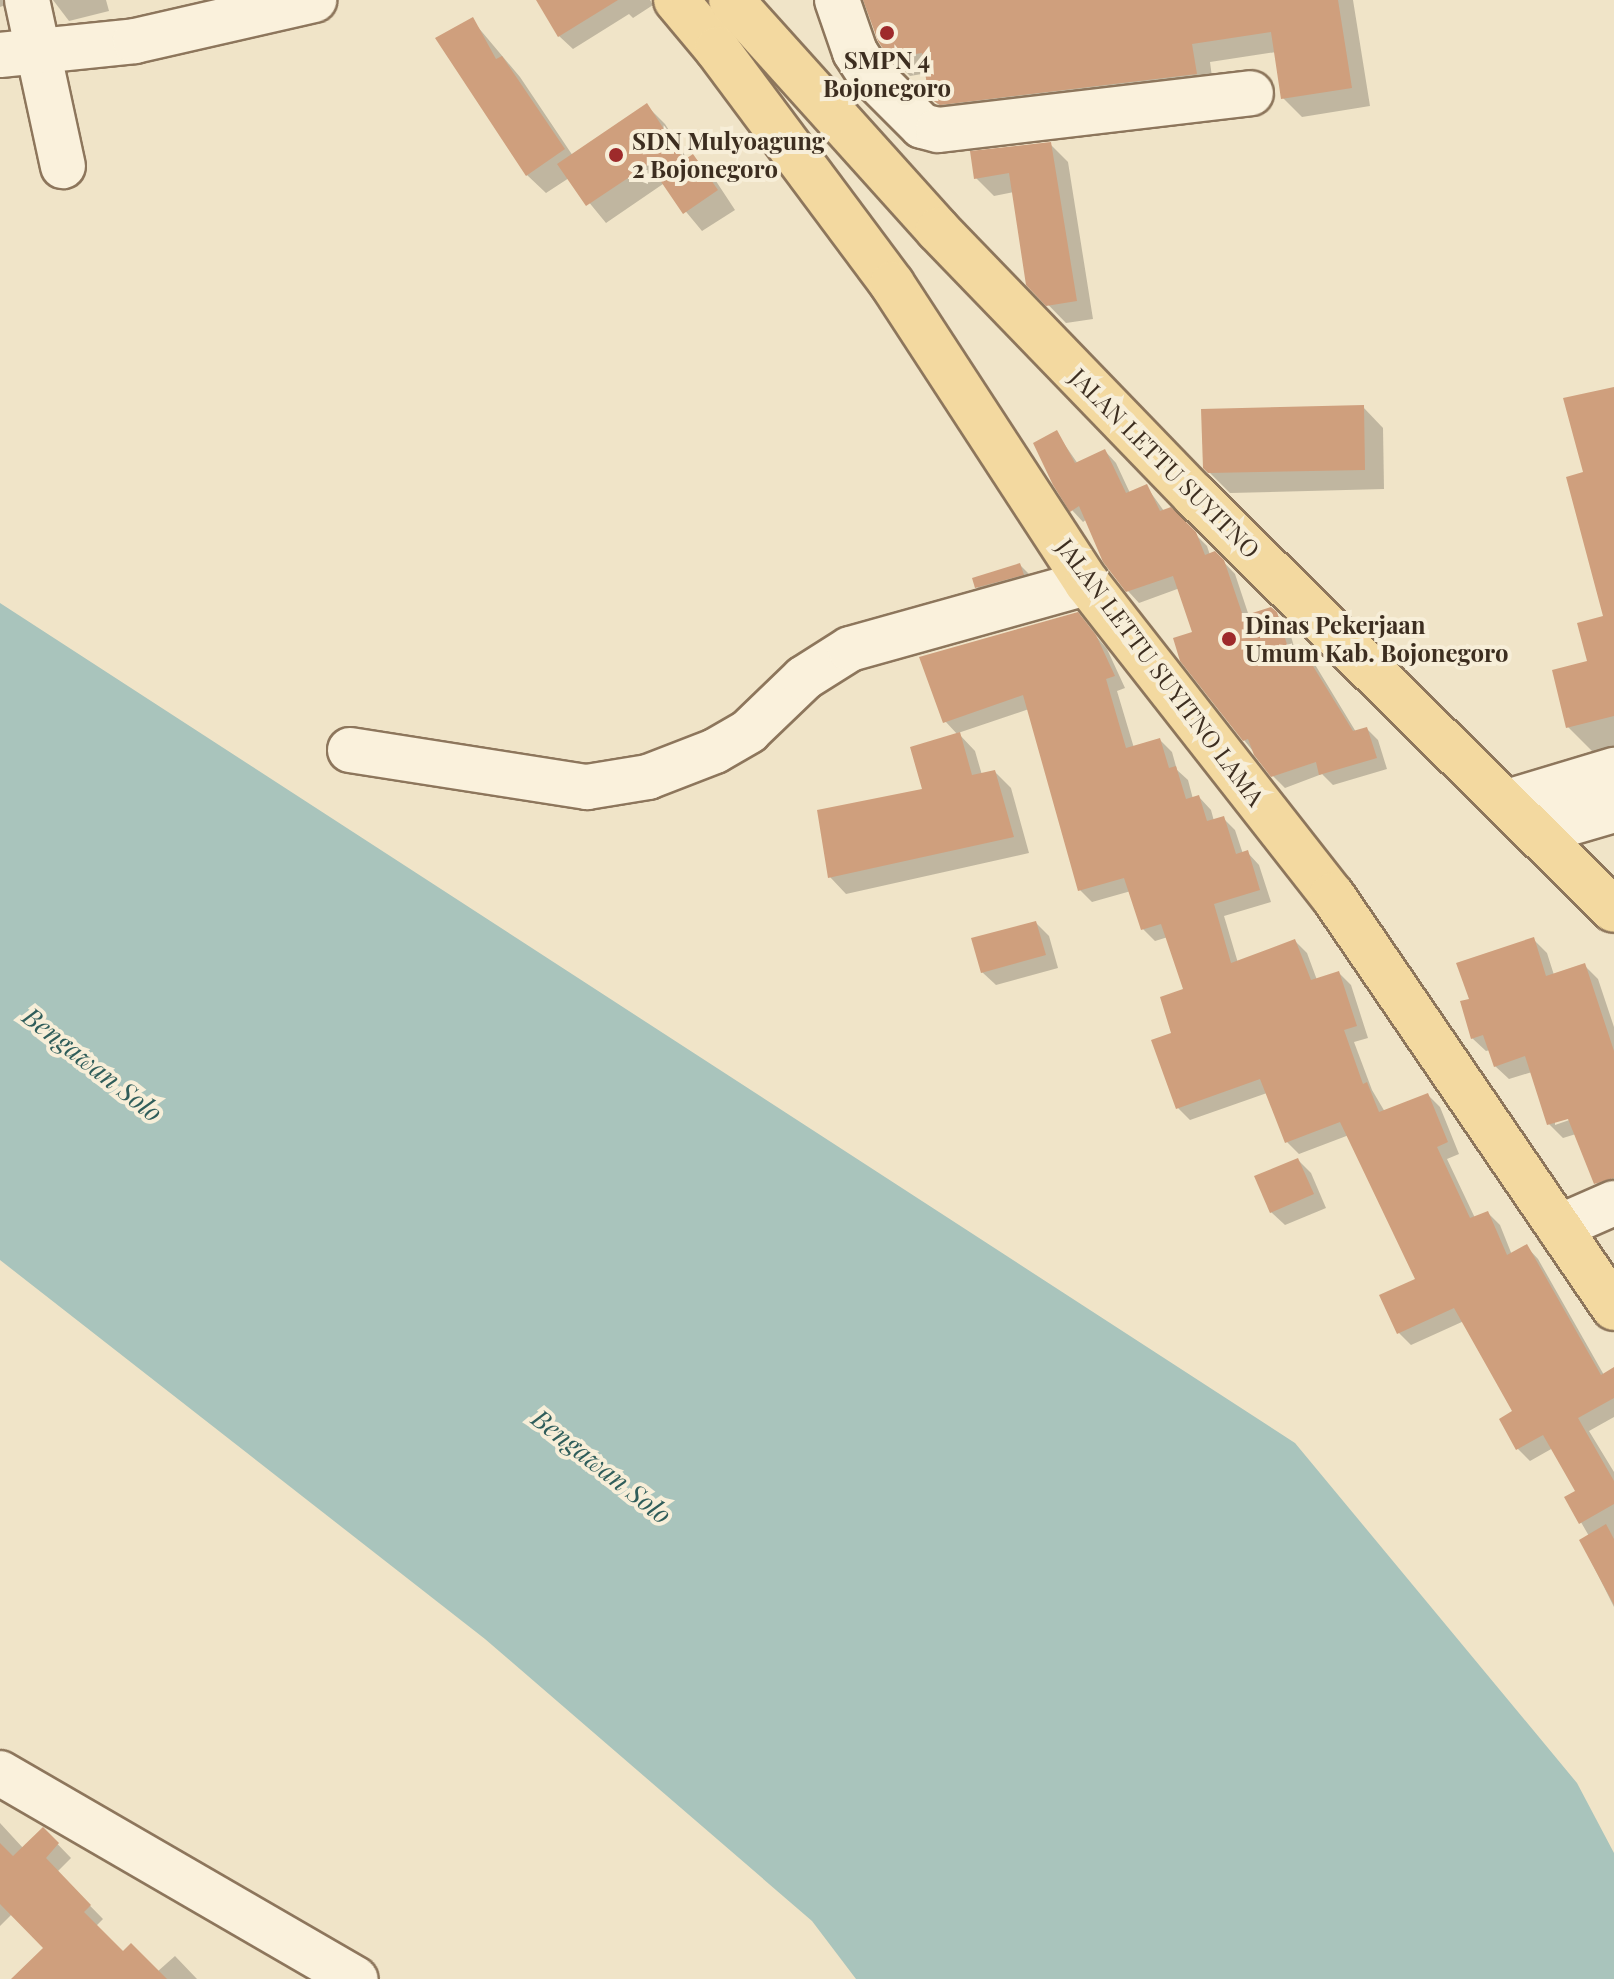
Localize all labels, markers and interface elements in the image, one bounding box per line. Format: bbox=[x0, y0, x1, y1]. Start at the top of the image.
marker: SMPN 4 Bojonegoro bbox=[878, 24, 896, 42]
place label: SMPN 4 Bojonegoro bbox=[823, 46, 951, 102]
place label: SDN Mulyoagung 2 Bojonegoro bbox=[632, 127, 825, 183]
marker: SDN Mulyoagung 2 Bojonegoro bbox=[607, 146, 625, 164]
street label: JALAN LETTU SUYITNO bbox=[1064, 362, 1266, 564]
street label: JALAN LETTU SUYITNO LAMA bbox=[1051, 533, 1271, 811]
place label: Dinas Pekerjaan Umum Kab. Bojonegoro bbox=[1245, 611, 1508, 667]
marker: Dinas Pekerjaan Umum Kab. Bojonegoro bbox=[1220, 630, 1238, 648]
water label: Bengawan Solo bbox=[17, 1000, 169, 1128]
water label: Bengawan Solo bbox=[526, 1402, 678, 1530]

